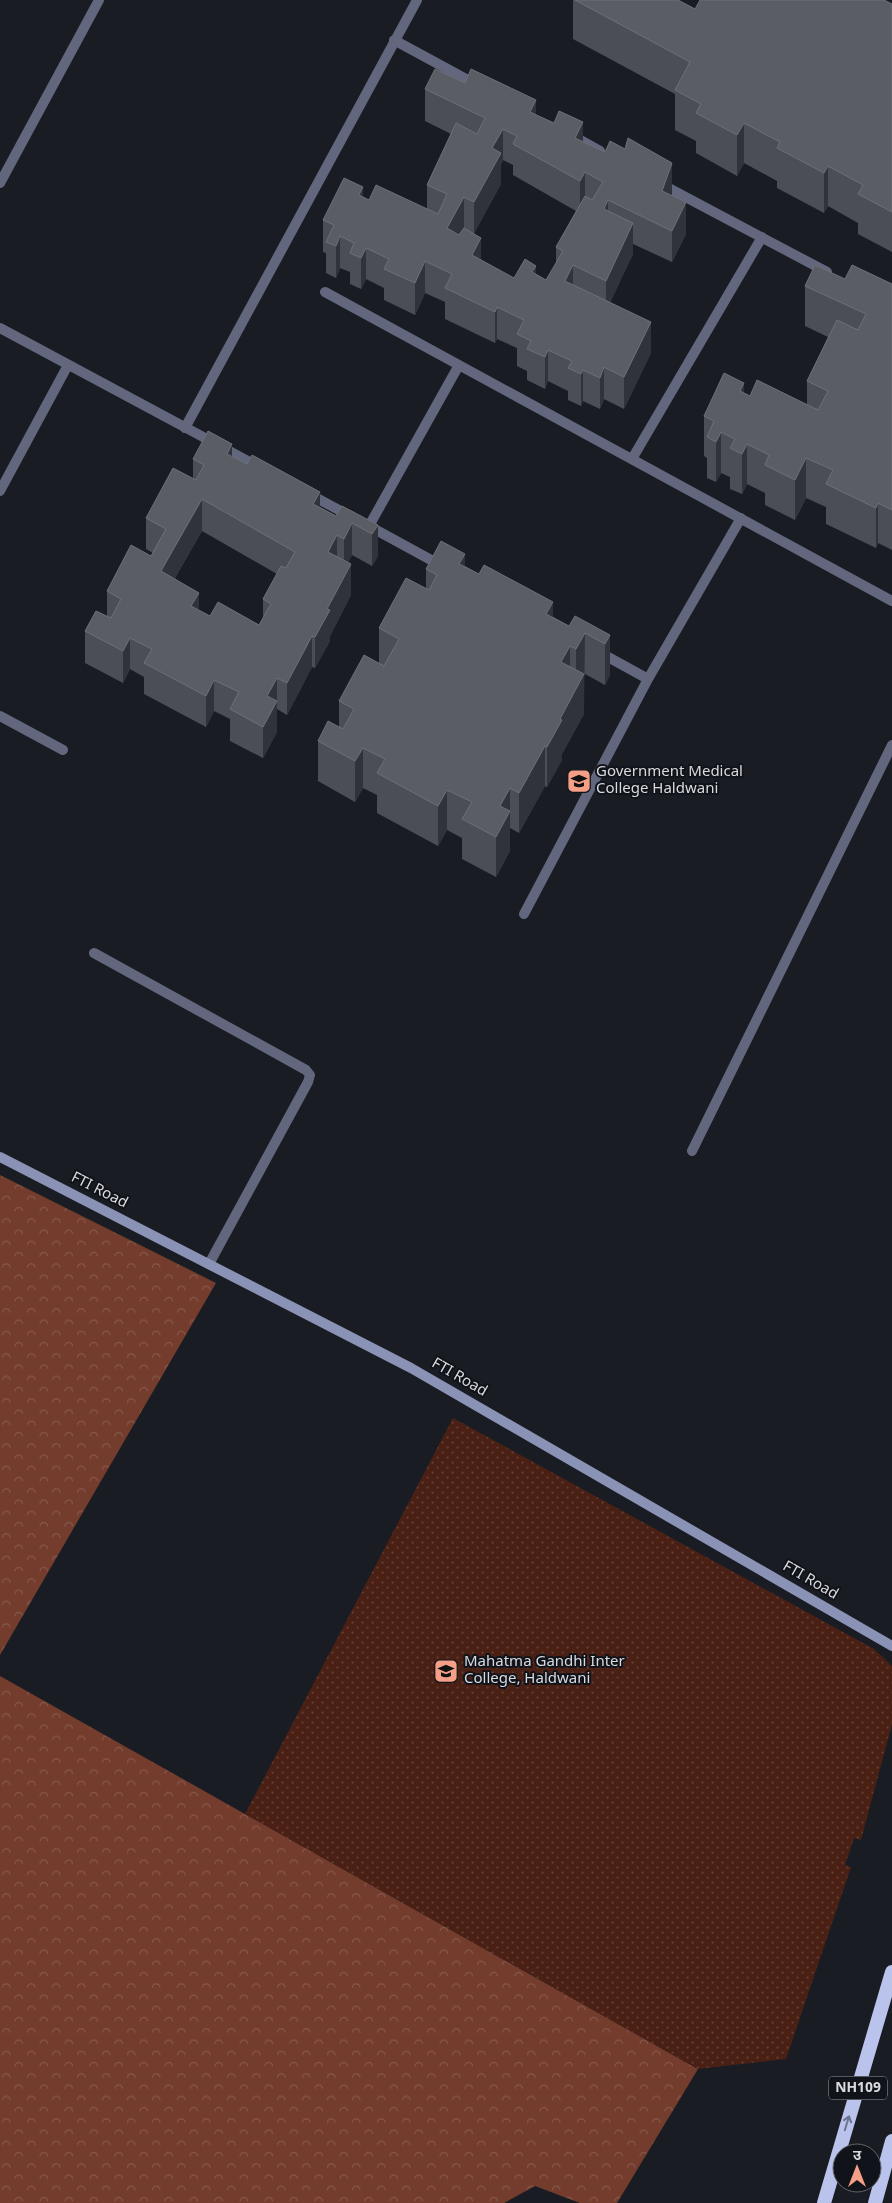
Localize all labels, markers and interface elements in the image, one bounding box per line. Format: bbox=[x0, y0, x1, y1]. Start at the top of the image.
place label: Government Medical College Haldwani bbox=[596, 763, 743, 799]
school or university icon: Government Medical College Haldwani bbox=[566, 768, 592, 794]
street label: FTI Road bbox=[67, 1169, 131, 1213]
street label: FTI Road bbox=[428, 1354, 490, 1402]
street label: FTI Road bbox=[779, 1557, 841, 1605]
place label: Mahatma Gandhi Inter College, Haldwani bbox=[464, 1653, 625, 1689]
school or university icon: Mahatma Gandhi Inter College, Haldwani bbox=[433, 1658, 459, 1684]
road number: NH109 bbox=[829, 2076, 887, 2100]
one-way arrow bbox=[843, 2115, 853, 2131]
north arrow bbox=[832, 2143, 882, 2193]
text: उ bbox=[853, 2147, 862, 2166]

